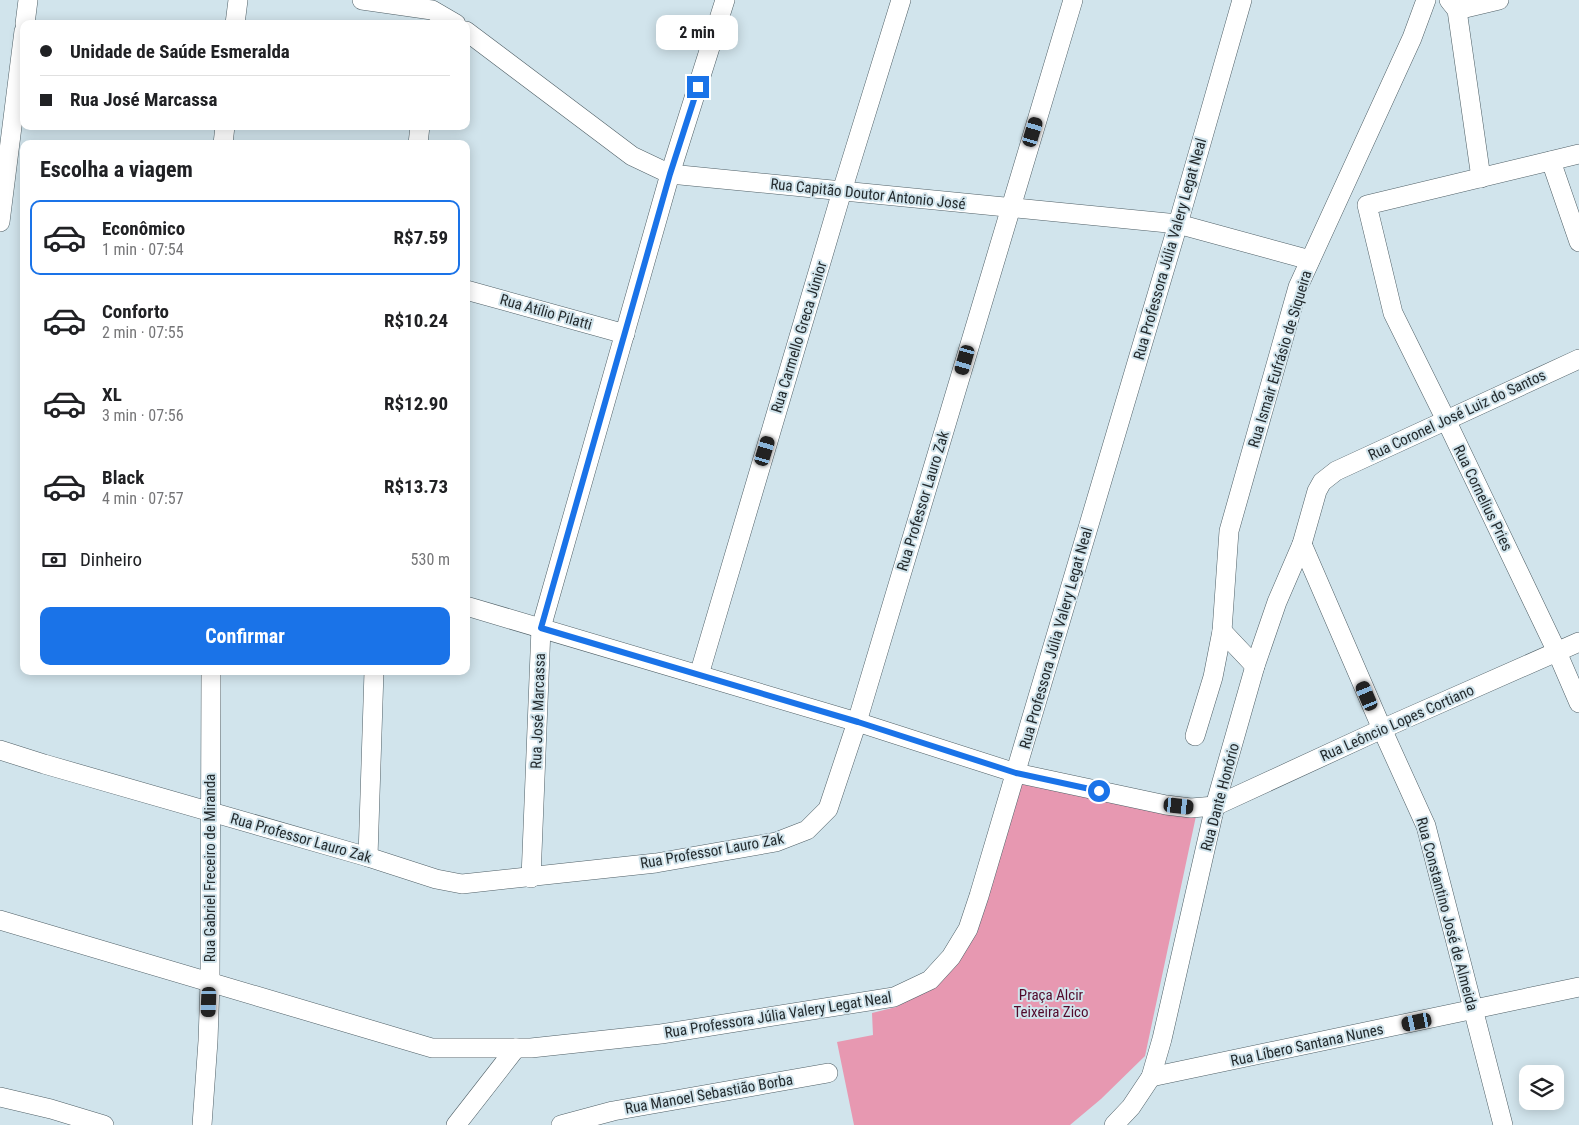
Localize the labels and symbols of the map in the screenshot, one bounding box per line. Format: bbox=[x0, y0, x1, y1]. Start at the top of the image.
callout: 2 min bbox=[657, 14, 739, 49]
route end bbox=[687, 76, 709, 98]
car bbox=[1021, 115, 1044, 149]
street label: Rua Professora Júlia Valery Legat Neal bbox=[1130, 136, 1210, 362]
street label: Rua Capitão Doutor Antonio José bbox=[769, 175, 967, 213]
street label: Rua Carmello Greca Júnior bbox=[767, 259, 831, 415]
street label: Rua Ismair Eufrásio de Siqueira bbox=[1244, 268, 1316, 450]
street label: Rua Atílio Pilatti bbox=[498, 290, 594, 334]
car bbox=[953, 344, 976, 376]
street label: Rua Coronel José Luiz do Santos bbox=[1365, 366, 1549, 464]
street label: Rua Professor Lauro Zak bbox=[893, 428, 953, 573]
car bbox=[753, 434, 776, 468]
street label: Rua Cornelius Pries bbox=[1450, 442, 1516, 554]
street label: Rua Professora Júlia Valery Legat Neal bbox=[1016, 525, 1096, 751]
street label: Rua José Marcassa bbox=[527, 653, 549, 769]
car bbox=[1354, 679, 1379, 713]
street label: Rua Leôncio Lopes Cortiano bbox=[1317, 681, 1477, 765]
street label: Rua Dante Honório bbox=[1197, 741, 1243, 853]
street label: Rua Gabriel Freceiro de Miranda bbox=[201, 774, 219, 962]
route start bbox=[1088, 780, 1110, 802]
car bbox=[1163, 797, 1194, 815]
street label: Rua Professor Lauro Zak bbox=[228, 809, 374, 867]
street label: Rua Constantino José de Almeida bbox=[1412, 815, 1482, 1013]
street label: Rua Professor Lauro Zak bbox=[639, 829, 786, 873]
park label: Praça Alcir Teixeira Zico bbox=[1013, 986, 1089, 1021]
car bbox=[200, 987, 217, 1017]
street label: Rua Professora Júlia Valery Legat Neal bbox=[663, 988, 893, 1042]
car bbox=[1400, 1012, 1433, 1032]
street label: Rua Líbero Santana Nunes bbox=[1229, 1020, 1385, 1070]
street label: Rua Manoel Sebastião Borba bbox=[624, 1070, 794, 1118]

